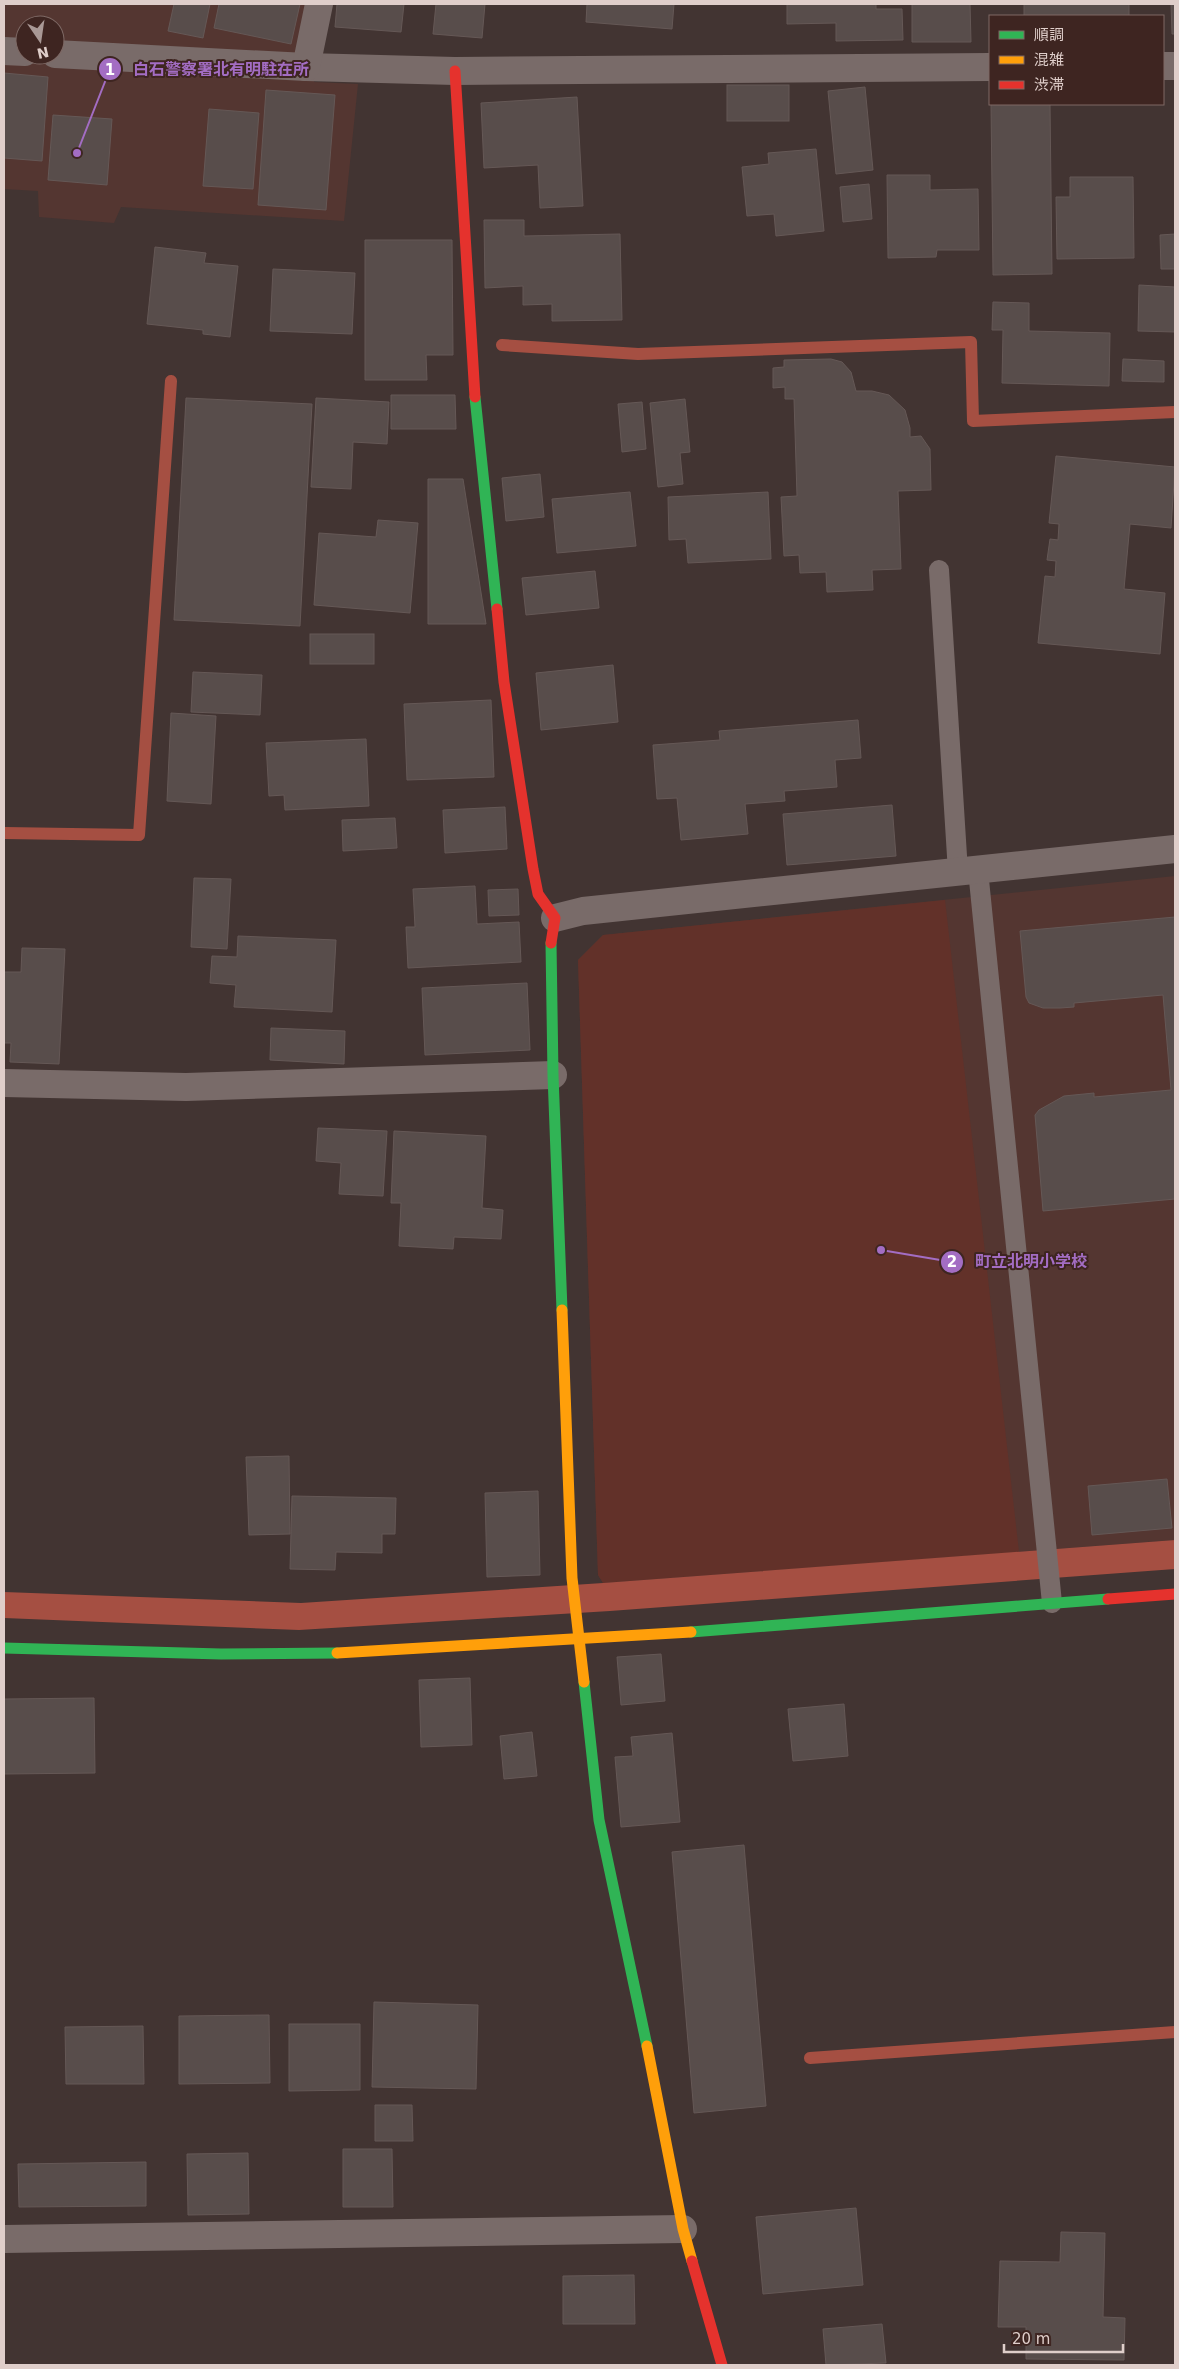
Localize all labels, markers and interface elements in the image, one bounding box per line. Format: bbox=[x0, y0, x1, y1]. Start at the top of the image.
north arrow bbox=[15, 15, 65, 65]
legend bbox=[989, 15, 1164, 105]
text: 順調 bbox=[1034, 26, 1064, 44]
text: N bbox=[35, 44, 50, 62]
text: 混雑 bbox=[1034, 51, 1064, 69]
callout: 白石警察署北有明駐在所 bbox=[98, 54, 319, 85]
text: 白石警察署北有明駐在所 bbox=[133, 60, 309, 79]
text: 1 bbox=[105, 61, 115, 79]
text: 渋滞 bbox=[1034, 76, 1064, 94]
callout: 町立北明小学校 bbox=[940, 1246, 1097, 1277]
text: 町立北明小学校 bbox=[975, 1252, 1087, 1271]
text: 2 bbox=[947, 1253, 957, 1271]
scale bar bbox=[1004, 2322, 1123, 2354]
text: 20 m bbox=[1012, 2330, 1050, 2348]

